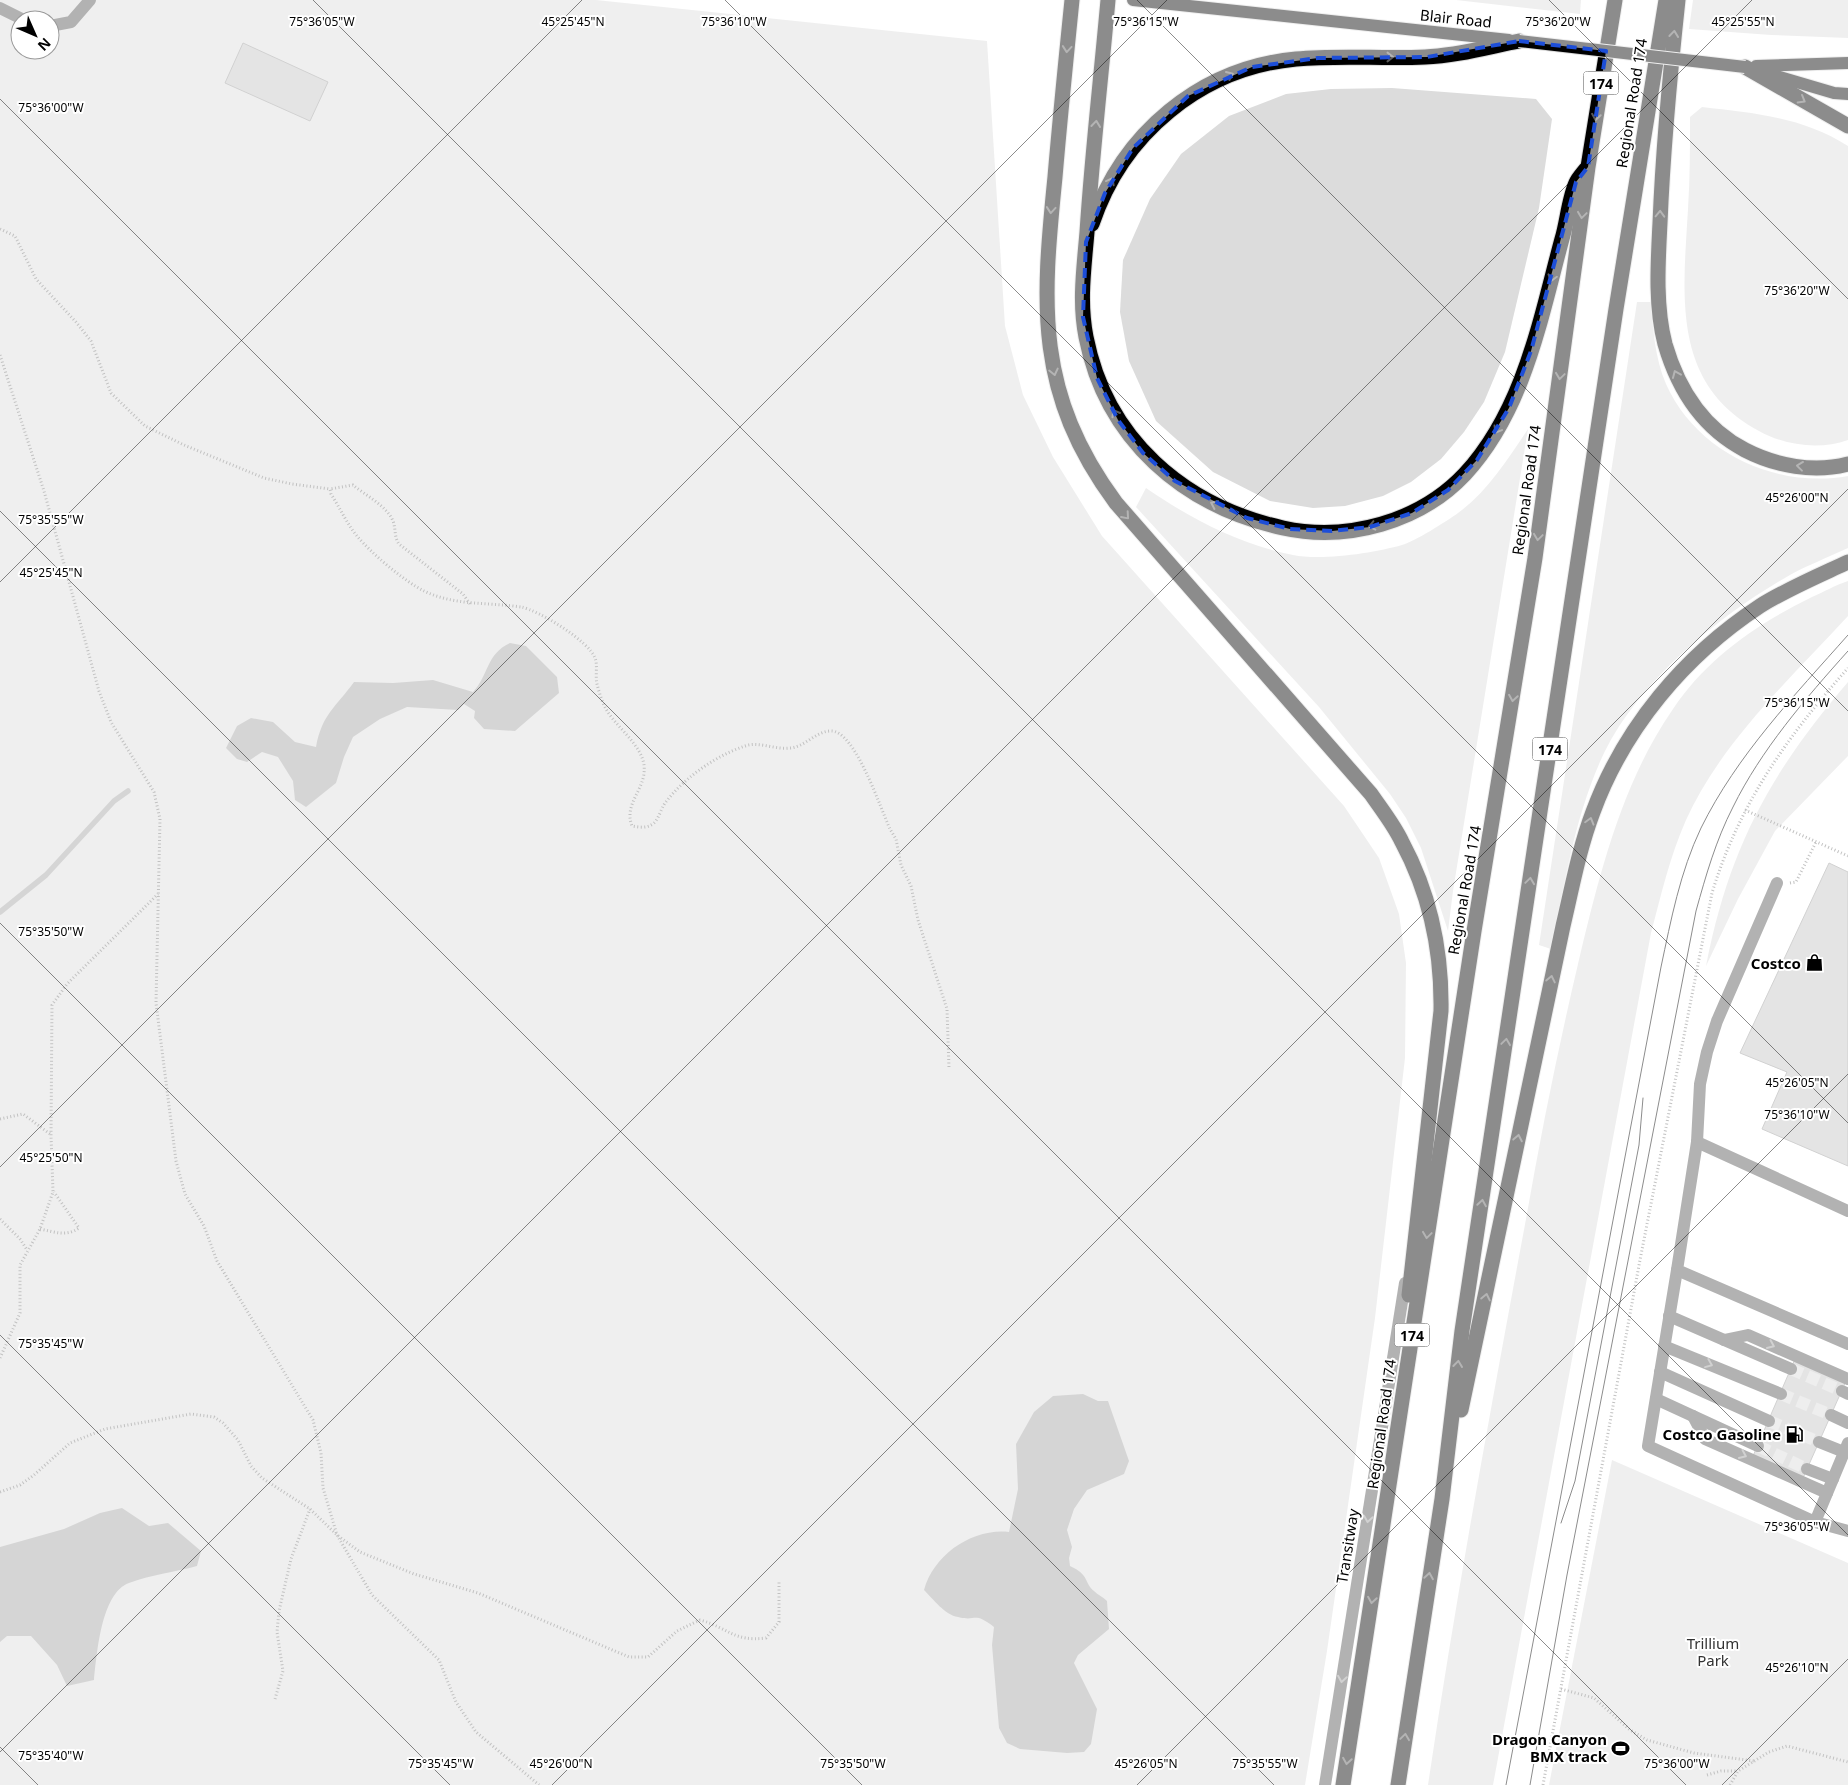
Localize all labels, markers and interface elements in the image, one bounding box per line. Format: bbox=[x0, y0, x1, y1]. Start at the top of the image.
street label: Blair Road bbox=[1419, 4, 1493, 32]
north arrow bbox=[10, 10, 60, 60]
text: 75°36'05"W bbox=[289, 13, 355, 30]
text: 45°25'45"N bbox=[541, 13, 605, 30]
text: 75°36'10"W bbox=[701, 13, 767, 30]
text: 75°36'15"W bbox=[1113, 13, 1179, 30]
text: 75°36'20"W bbox=[1525, 13, 1591, 30]
text: 45°25'55"N bbox=[1711, 13, 1775, 30]
one-way arrow bbox=[1668, 30, 1679, 38]
text: N bbox=[34, 34, 55, 55]
street label: Regional Road 174 bbox=[1611, 36, 1651, 169]
one-way arrow bbox=[1062, 45, 1073, 53]
one-way arrow bbox=[1386, 52, 1394, 62]
one-way arrow bbox=[1225, 70, 1234, 81]
road number: 174 bbox=[1584, 72, 1618, 95]
one-way arrow bbox=[1797, 93, 1806, 103]
text: 75°36'00"W bbox=[18, 99, 84, 116]
one-way arrow bbox=[1591, 114, 1602, 122]
one-way arrow bbox=[1090, 120, 1101, 128]
one-way arrow bbox=[1105, 177, 1115, 186]
one-way arrow bbox=[1046, 207, 1057, 215]
one-way arrow bbox=[1655, 210, 1666, 218]
one-way arrow bbox=[1577, 211, 1587, 219]
one-way arrow bbox=[1547, 273, 1557, 282]
text: 75°36'20"W bbox=[1764, 282, 1830, 299]
one-way arrow bbox=[1048, 367, 1059, 376]
one-way arrow bbox=[1671, 370, 1682, 379]
one-way arrow bbox=[1555, 372, 1565, 380]
one-way arrow bbox=[1111, 410, 1121, 419]
street label: Regional Road 174 bbox=[1507, 423, 1545, 556]
one-way arrow bbox=[1494, 425, 1504, 434]
one-way arrow bbox=[1795, 461, 1803, 472]
text: 45°26'00"N bbox=[1765, 489, 1829, 506]
one-way arrow bbox=[1210, 500, 1219, 511]
one-way arrow bbox=[1121, 510, 1130, 519]
text: 75°35'55"W bbox=[18, 511, 84, 528]
one-way arrow bbox=[1368, 520, 1377, 531]
one-way arrow bbox=[1533, 533, 1543, 541]
text: 45°25'45"N bbox=[19, 564, 83, 581]
one-way arrow bbox=[1508, 694, 1519, 702]
text: 75°36'15"W bbox=[1764, 694, 1830, 711]
road number: 174 bbox=[1532, 738, 1568, 761]
one-way arrow bbox=[1585, 818, 1595, 826]
street label: Regional Road 174 bbox=[1443, 823, 1485, 956]
one-way arrow bbox=[1524, 877, 1534, 886]
text: 75°35'50"W bbox=[18, 923, 84, 940]
place label: Costco bbox=[1751, 953, 1801, 973]
shop icon: Costco bbox=[1805, 953, 1825, 973]
one-way arrow bbox=[1545, 975, 1556, 984]
one-way arrow bbox=[1500, 1038, 1510, 1047]
text: 45°26'05"N bbox=[1765, 1074, 1829, 1091]
text: 75°36'10"W bbox=[1764, 1106, 1830, 1123]
one-way arrow bbox=[1512, 1134, 1523, 1143]
text: 45°25'50"N bbox=[19, 1149, 83, 1166]
one-way arrow bbox=[1476, 1199, 1486, 1207]
one-way arrow bbox=[1422, 1232, 1433, 1240]
one-way arrow bbox=[1480, 1293, 1490, 1302]
road number: 174 bbox=[1394, 1324, 1430, 1346]
text: 75°35'45"W bbox=[18, 1335, 84, 1352]
one-way arrow bbox=[1766, 1338, 1775, 1349]
street label: Regional Road 174 bbox=[1362, 1357, 1400, 1490]
one-way arrow bbox=[1704, 1358, 1713, 1369]
one-way arrow bbox=[1452, 1359, 1463, 1367]
place label: Costco Gasoline bbox=[1663, 1424, 1781, 1444]
fuel station icon: Costco Gasoline bbox=[1785, 1424, 1805, 1444]
one-way arrow bbox=[1738, 1449, 1747, 1460]
street label: Transitway bbox=[1331, 1507, 1363, 1585]
one-way arrow bbox=[1363, 1515, 1373, 1523]
text: 75°36'05"W bbox=[1764, 1518, 1830, 1535]
one-way arrow bbox=[1424, 1572, 1434, 1580]
one-way arrow bbox=[1368, 1596, 1378, 1604]
park label: Trillium Park bbox=[1687, 1633, 1739, 1670]
text: 45°26'10"N bbox=[1765, 1659, 1829, 1676]
one-way arrow bbox=[1337, 1676, 1348, 1684]
place label: Dragon Canyon BMX track bbox=[1492, 1729, 1608, 1766]
one-way arrow bbox=[1399, 1732, 1410, 1740]
sports icon: Dragon Canyon BMX track bbox=[1611, 1738, 1631, 1758]
text: 75°35'40"W bbox=[18, 1747, 84, 1764]
text: 75°35'45"W bbox=[408, 1755, 474, 1772]
text: 45°26'00"N bbox=[529, 1755, 593, 1772]
text: 75°35'50"W bbox=[820, 1755, 886, 1772]
text: 45°26'05"N bbox=[1114, 1755, 1178, 1772]
text: 75°35'55"W bbox=[1232, 1755, 1298, 1772]
text: 75°36'00"W bbox=[1644, 1755, 1710, 1772]
one-way arrow bbox=[1342, 1757, 1353, 1765]

